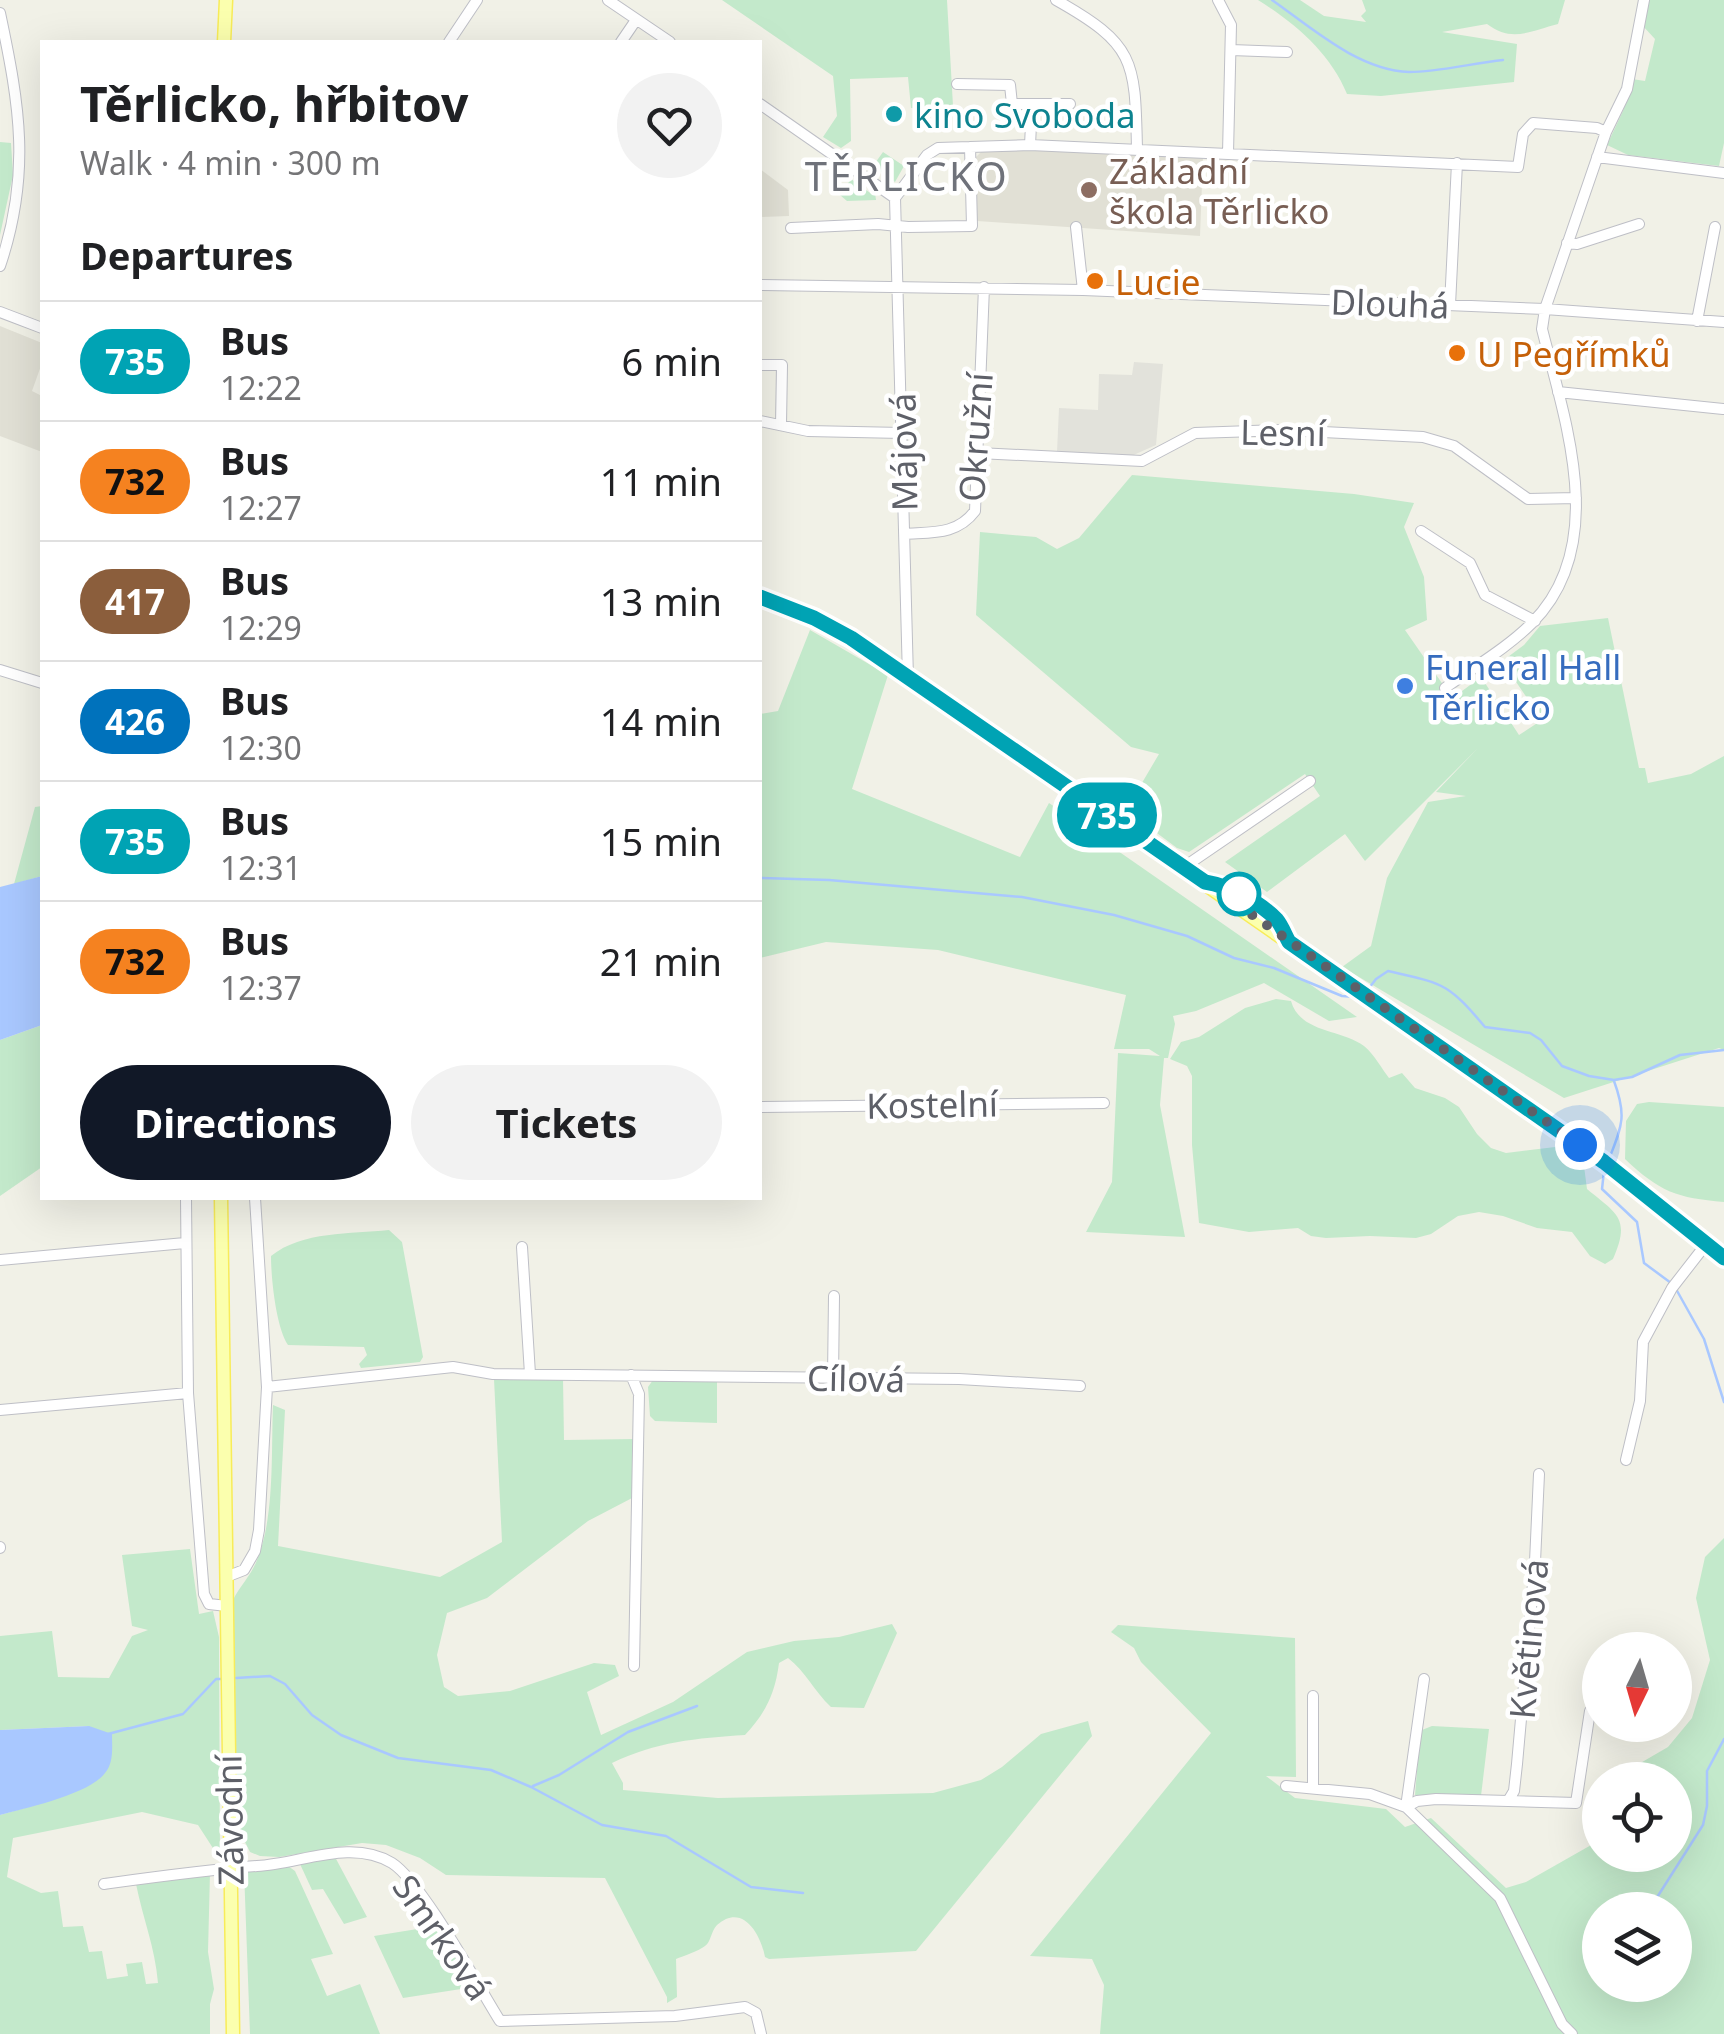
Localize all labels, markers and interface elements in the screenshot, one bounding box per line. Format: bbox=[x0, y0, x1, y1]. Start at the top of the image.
text: Těrlicko, hřbitov bbox=[80, 71, 468, 136]
button: heart bbox=[617, 73, 722, 178]
place label: kino Svoboda bbox=[914, 91, 1136, 138]
marker: kino Svoboda bbox=[883, 103, 905, 125]
text: Walk · 4 min · 300 m bbox=[80, 141, 381, 184]
place label: Základní škola Těrlicko bbox=[1109, 147, 1329, 234]
district label: TĚRLICKO bbox=[805, 148, 1009, 203]
marker: Základní škola Těrlicko bbox=[1078, 179, 1100, 201]
text: Departures bbox=[80, 229, 293, 281]
place label: Lucie bbox=[1115, 258, 1201, 305]
marker: Lucie bbox=[1084, 270, 1106, 292]
street label: Dlouhá bbox=[1330, 277, 1450, 329]
text: Bus bbox=[220, 314, 289, 366]
place label: U Pegřímků bbox=[1477, 330, 1671, 377]
text: 6 min bbox=[622, 335, 722, 387]
text: 735 bbox=[105, 338, 165, 385]
marker: U Pegřímků bbox=[1446, 342, 1468, 364]
text: 12:22 bbox=[220, 366, 302, 409]
street label: Okružní bbox=[947, 370, 1003, 503]
street label: Májová bbox=[878, 392, 928, 512]
street label: Lesní bbox=[1240, 408, 1327, 456]
text: Bus bbox=[220, 434, 289, 486]
text: 11 min bbox=[600, 455, 722, 507]
text: 732 bbox=[105, 458, 165, 505]
text: 12:27 bbox=[220, 486, 302, 529]
text: Bus bbox=[220, 554, 289, 606]
text: 13 min bbox=[600, 575, 722, 627]
text: 417 bbox=[105, 578, 165, 625]
text: 12:29 bbox=[220, 606, 302, 649]
place label: Funeral Hall Těrlicko bbox=[1425, 643, 1621, 730]
text: Bus bbox=[220, 674, 289, 726]
marker: Funeral Hall Těrlicko bbox=[1394, 675, 1416, 697]
text: 14 min bbox=[600, 695, 722, 747]
text: 426 bbox=[105, 698, 165, 745]
text: 12:30 bbox=[220, 726, 302, 769]
line badge: 735 bbox=[1050, 782, 1164, 848]
text: 735 bbox=[1077, 792, 1137, 839]
text: Bus bbox=[220, 794, 289, 846]
text: 15 min bbox=[600, 815, 722, 867]
text: 735 bbox=[105, 818, 165, 865]
text: 12:31 bbox=[220, 846, 302, 889]
unlabelled marker bbox=[1218, 873, 1260, 915]
text: Bus bbox=[220, 914, 289, 966]
text: 21 min bbox=[600, 935, 722, 987]
text: 732 bbox=[105, 938, 165, 985]
text: 12:37 bbox=[220, 966, 302, 1009]
button: Directions bbox=[80, 1065, 391, 1180]
button: Tickets bbox=[411, 1065, 722, 1180]
street label: Kostelní bbox=[866, 1079, 999, 1129]
your location bbox=[1555, 1120, 1605, 1170]
street label: Cílová bbox=[807, 1354, 905, 1402]
street label: Květinová bbox=[1498, 1557, 1558, 1721]
north arrow bbox=[1582, 1632, 1692, 1742]
map controls bbox=[1582, 1632, 1692, 2002]
street label: Závodní bbox=[204, 1753, 254, 1886]
button: locate bbox=[1582, 1762, 1692, 1872]
street label: Smrková bbox=[383, 1865, 503, 2009]
button: layers bbox=[1582, 1892, 1692, 2002]

